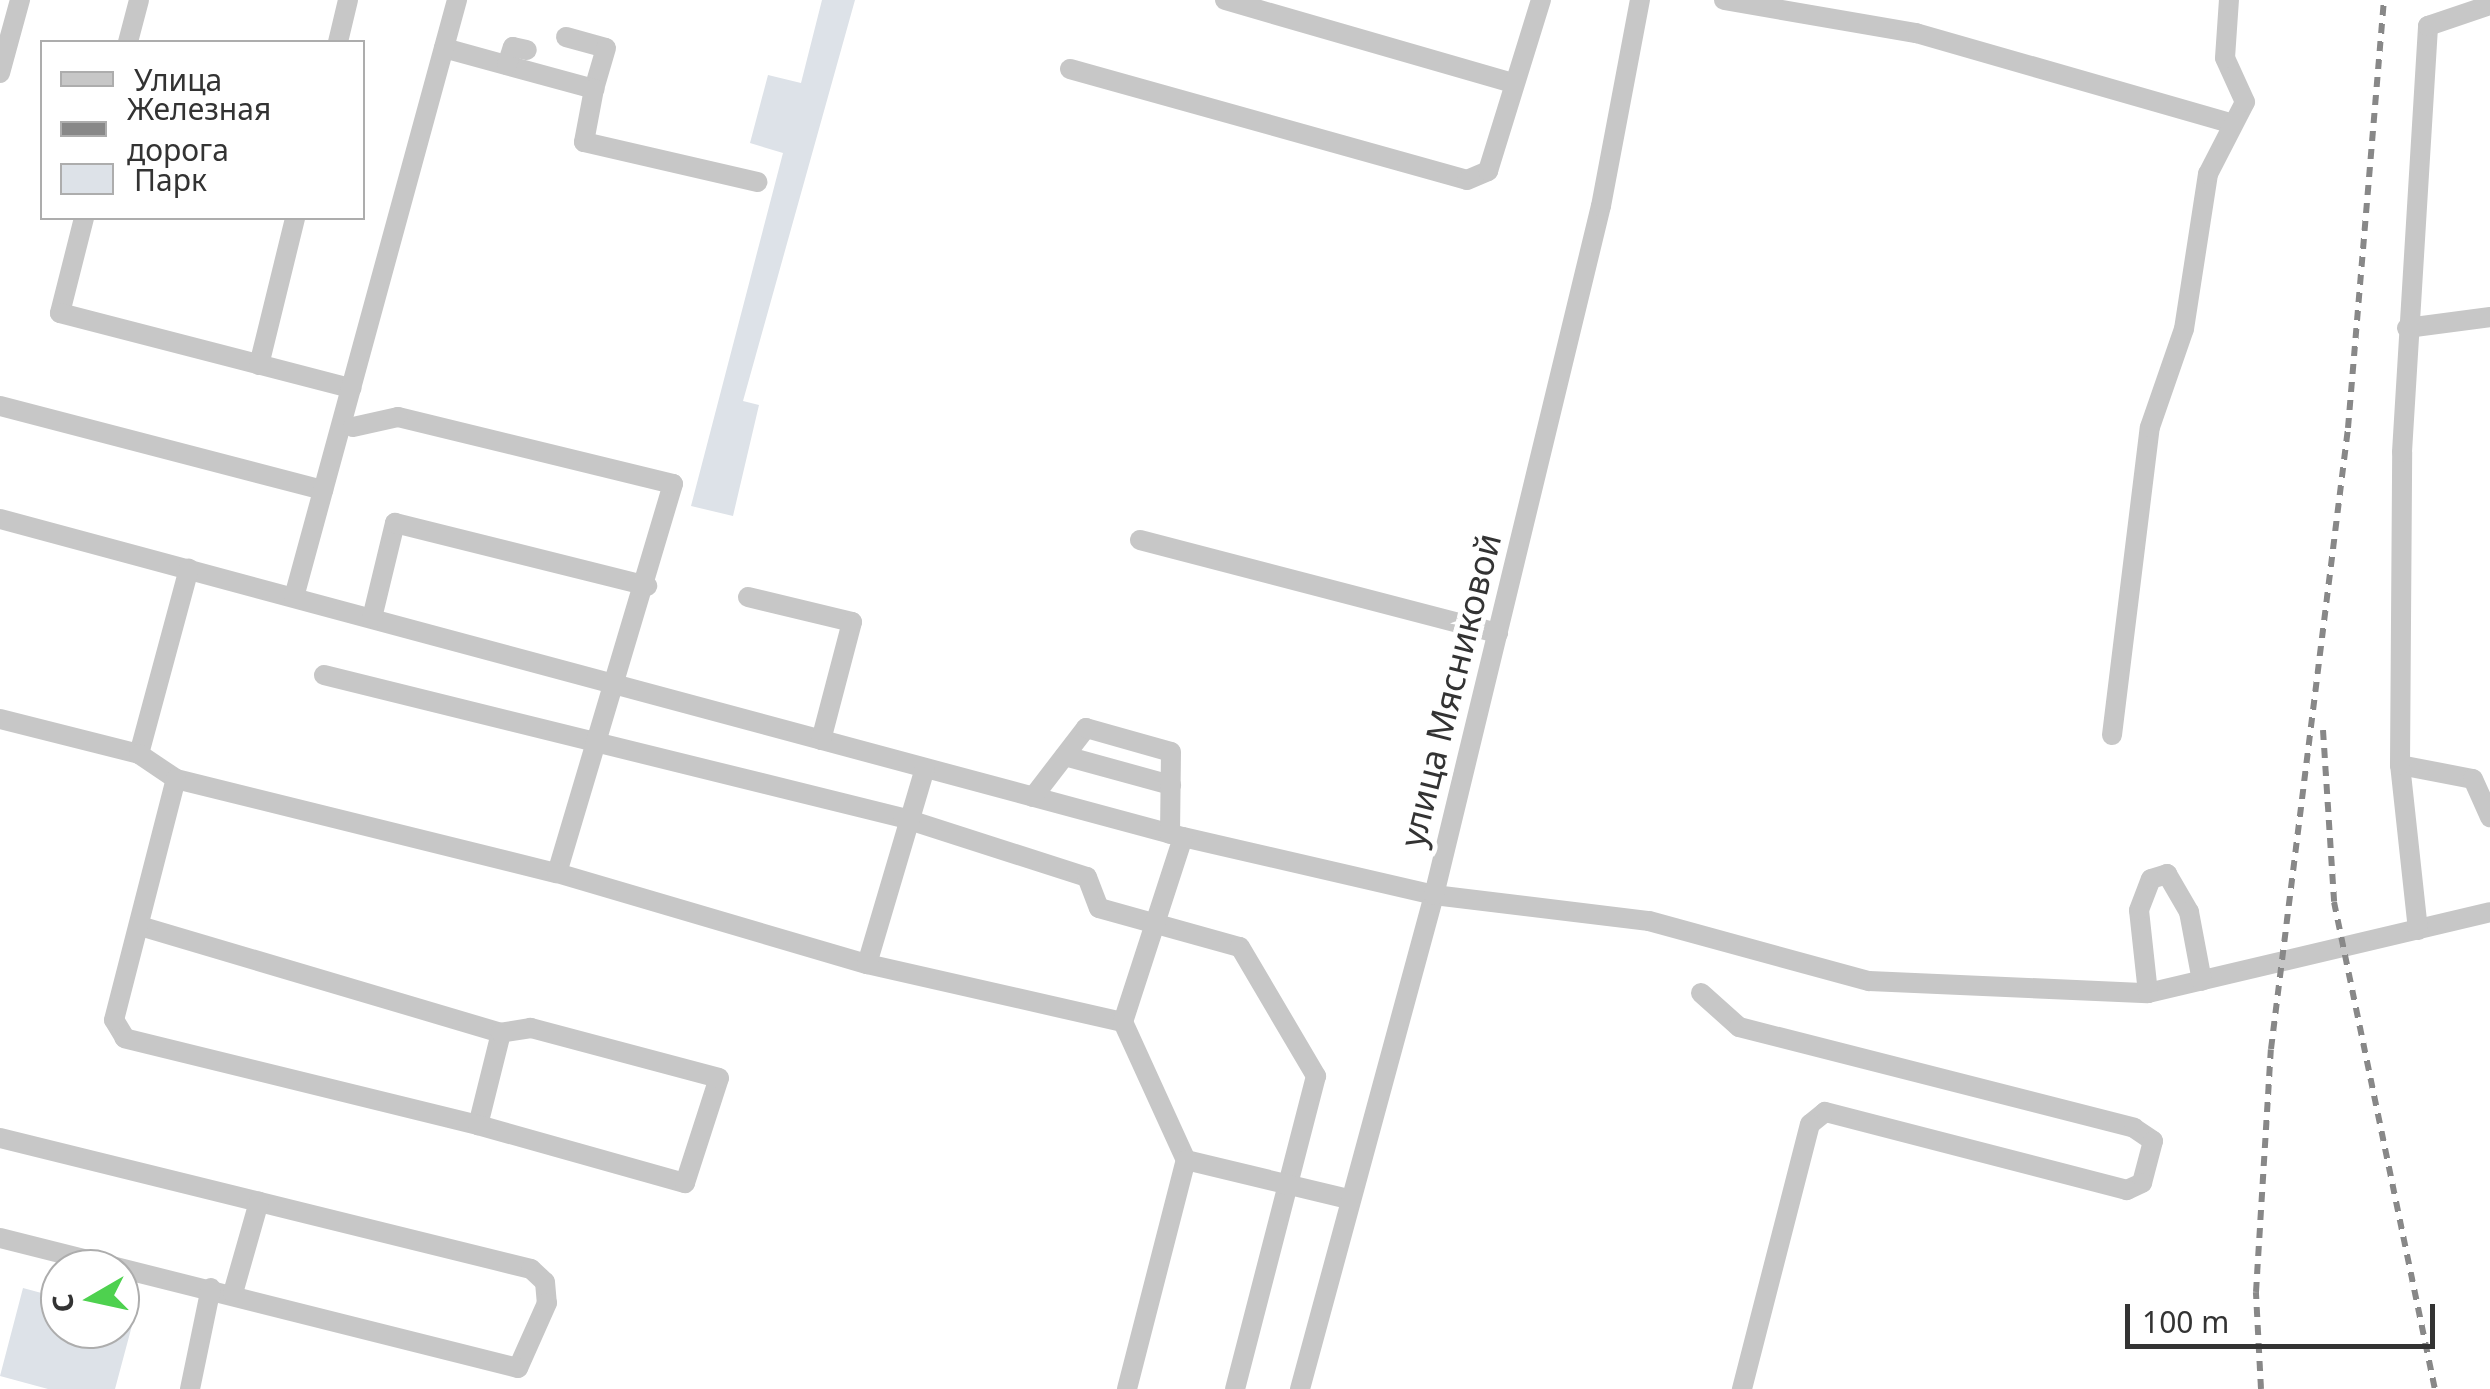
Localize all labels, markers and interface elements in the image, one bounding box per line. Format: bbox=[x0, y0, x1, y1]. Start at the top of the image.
legend bbox=[40, 40, 365, 220]
text: Улица bbox=[134, 59, 222, 100]
text: Железная дорога bbox=[127, 88, 271, 170]
text: Парк bbox=[134, 159, 207, 200]
street label: улица Мясниковой bbox=[1391, 529, 1509, 851]
north arrow bbox=[40, 1249, 140, 1349]
scale bar bbox=[2130, 1284, 2440, 1346]
text: С bbox=[42, 1291, 83, 1315]
text: 100 m bbox=[2142, 1301, 2229, 1342]

